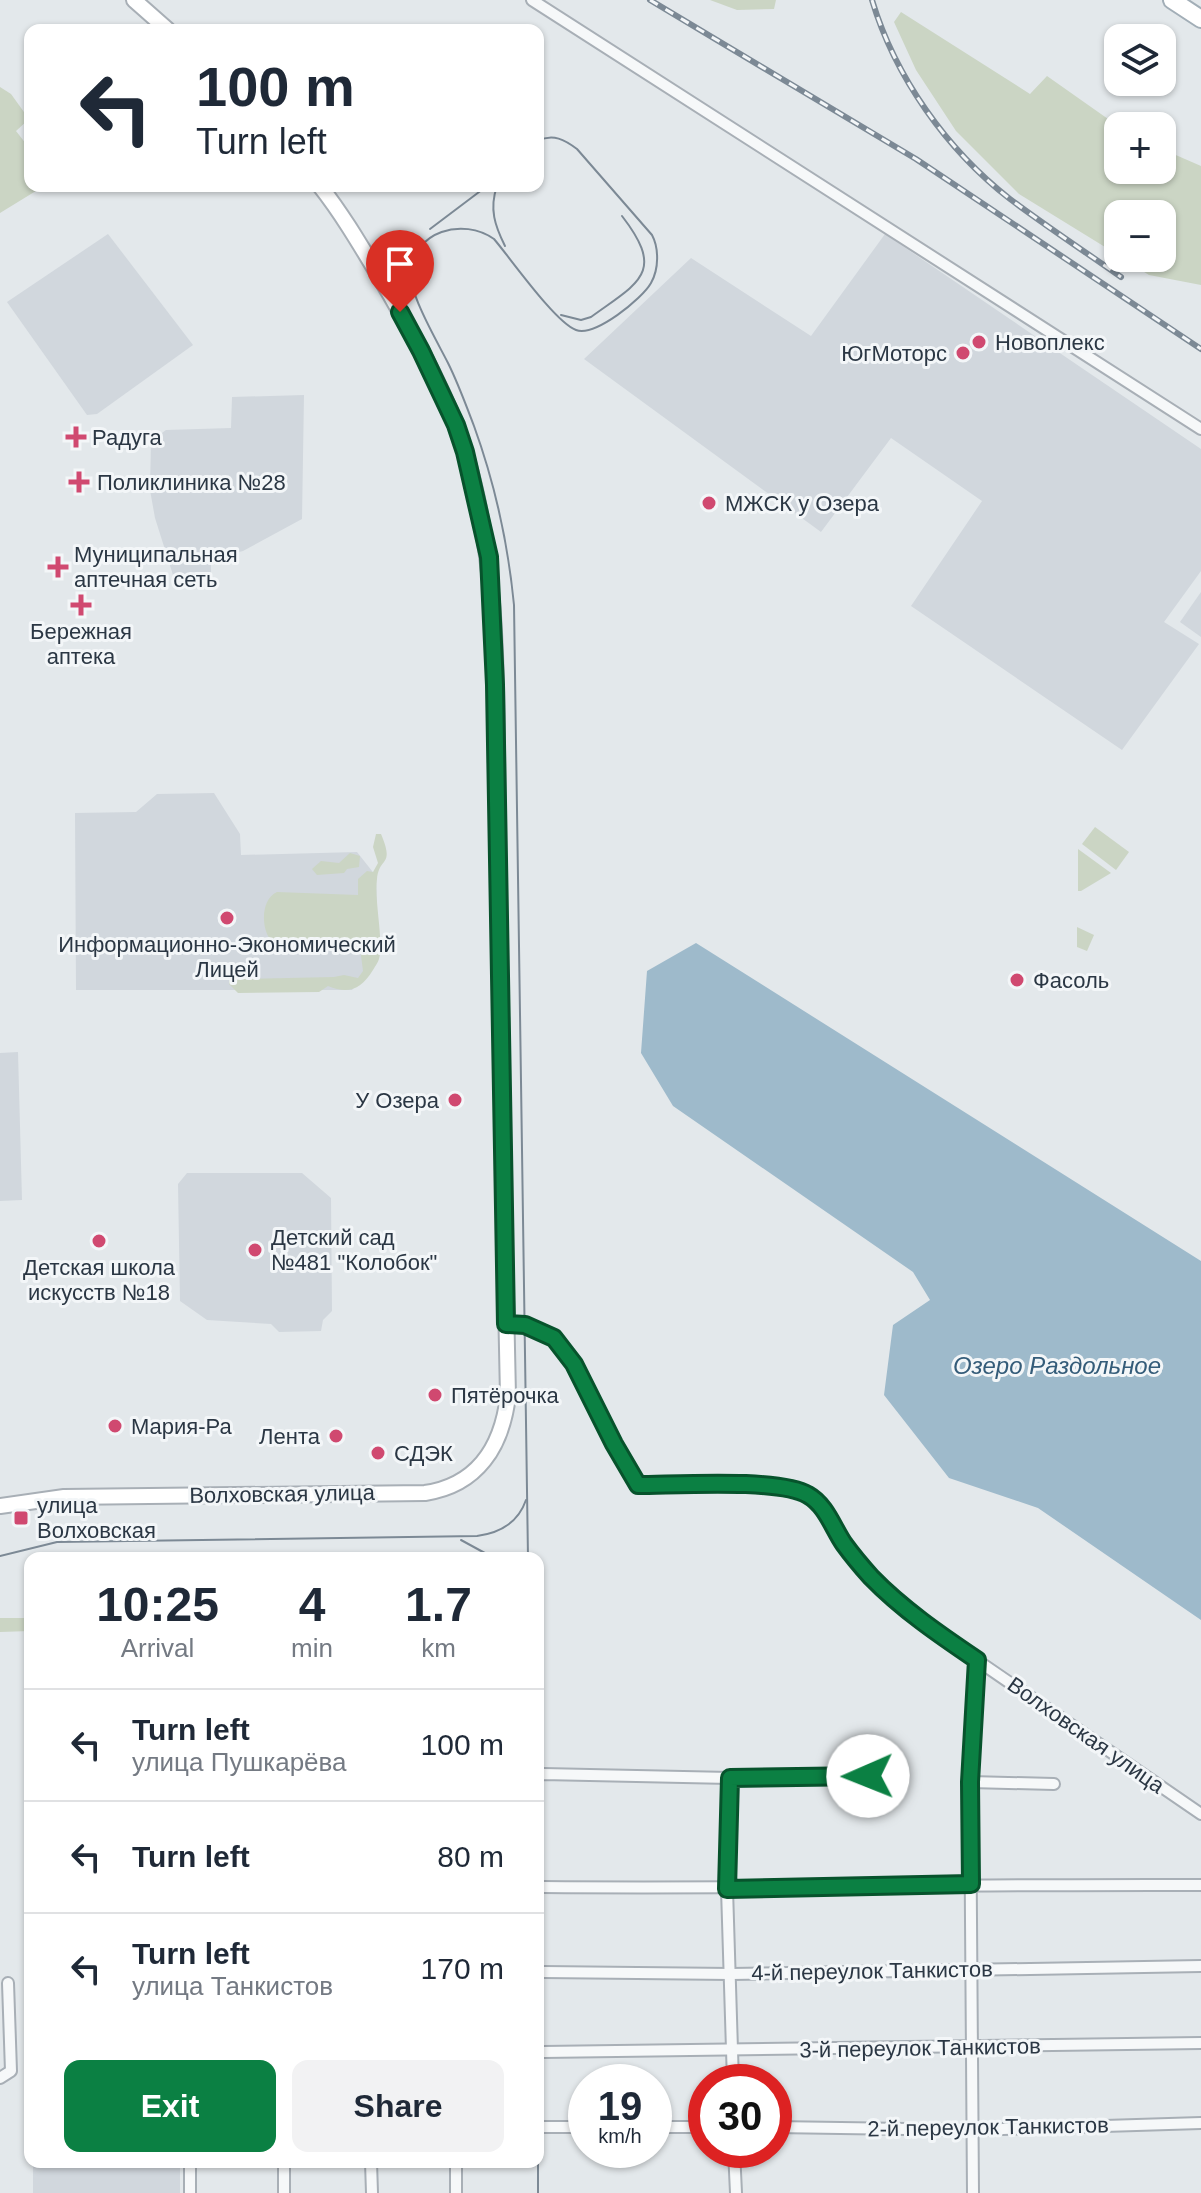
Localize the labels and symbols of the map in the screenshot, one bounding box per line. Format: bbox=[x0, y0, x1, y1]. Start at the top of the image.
pin bbox=[366, 230, 434, 312]
place label: Новоплекс bbox=[995, 330, 1105, 355]
marker: Новоплекс bbox=[970, 333, 988, 351]
place label: ЮгМоторс bbox=[841, 341, 947, 366]
marker: ЮгМоторс bbox=[954, 344, 972, 362]
place label: Радуга bbox=[92, 425, 163, 450]
marker: Радуга bbox=[67, 428, 85, 446]
place label: Поликлиника №28 bbox=[97, 470, 286, 495]
marker: Поликлиника №28 bbox=[68, 471, 90, 493]
place label: МЖСК у Озера bbox=[725, 491, 880, 516]
marker: МЖСК у Озера bbox=[700, 494, 718, 512]
place label: Муниципальная аптечная сеть bbox=[74, 542, 238, 592]
marker: Муниципальная аптечная сеть bbox=[49, 558, 67, 576]
marker: Бережная аптека bbox=[72, 596, 90, 614]
place label: Бережная аптека bbox=[30, 619, 132, 669]
marker: Информационно-Экономический Лицей bbox=[218, 909, 236, 927]
place label: Информационно-Экономический Лицей bbox=[58, 932, 396, 982]
place label: Фасоль bbox=[1033, 968, 1109, 993]
marker: Фасоль bbox=[1008, 971, 1026, 989]
place label: У Озера bbox=[355, 1088, 440, 1113]
marker: У Озера bbox=[446, 1091, 464, 1109]
place label: Детский сад №481 "Колобок" bbox=[271, 1225, 437, 1275]
marker: Детская школа искусств №18 bbox=[90, 1232, 108, 1250]
marker: Детский сад №481 "Колобок" bbox=[246, 1241, 264, 1259]
place label: Детская школа искусств №18 bbox=[23, 1255, 176, 1305]
water label: Озеро Раздольное bbox=[953, 1352, 1161, 1379]
place label: Пятёрочка bbox=[451, 1383, 560, 1408]
marker: Пятёрочка bbox=[426, 1386, 444, 1404]
place label: Мария-Ра bbox=[131, 1414, 233, 1439]
marker: Мария-Ра bbox=[106, 1417, 124, 1435]
place label: Лента bbox=[259, 1424, 321, 1449]
marker: Лента bbox=[327, 1427, 345, 1445]
place label: СДЭК bbox=[394, 1441, 453, 1466]
marker: СДЭК bbox=[369, 1444, 387, 1462]
street label: Волховская улица bbox=[189, 1480, 376, 1508]
place label: улица Волховская bbox=[37, 1493, 156, 1543]
marker: улица Волховская bbox=[12, 1509, 30, 1527]
street label: Волховская улица bbox=[1003, 1672, 1170, 1799]
position arrow bbox=[826, 1734, 910, 1818]
street label: 4-й переулок Танкистов bbox=[751, 1956, 993, 1986]
street label: 3-й переулок Танкистов bbox=[799, 2033, 1041, 2063]
speed limit sign: 30 bbox=[688, 2064, 792, 2168]
street label: 2-й переулок Танкистов bbox=[867, 2112, 1109, 2142]

